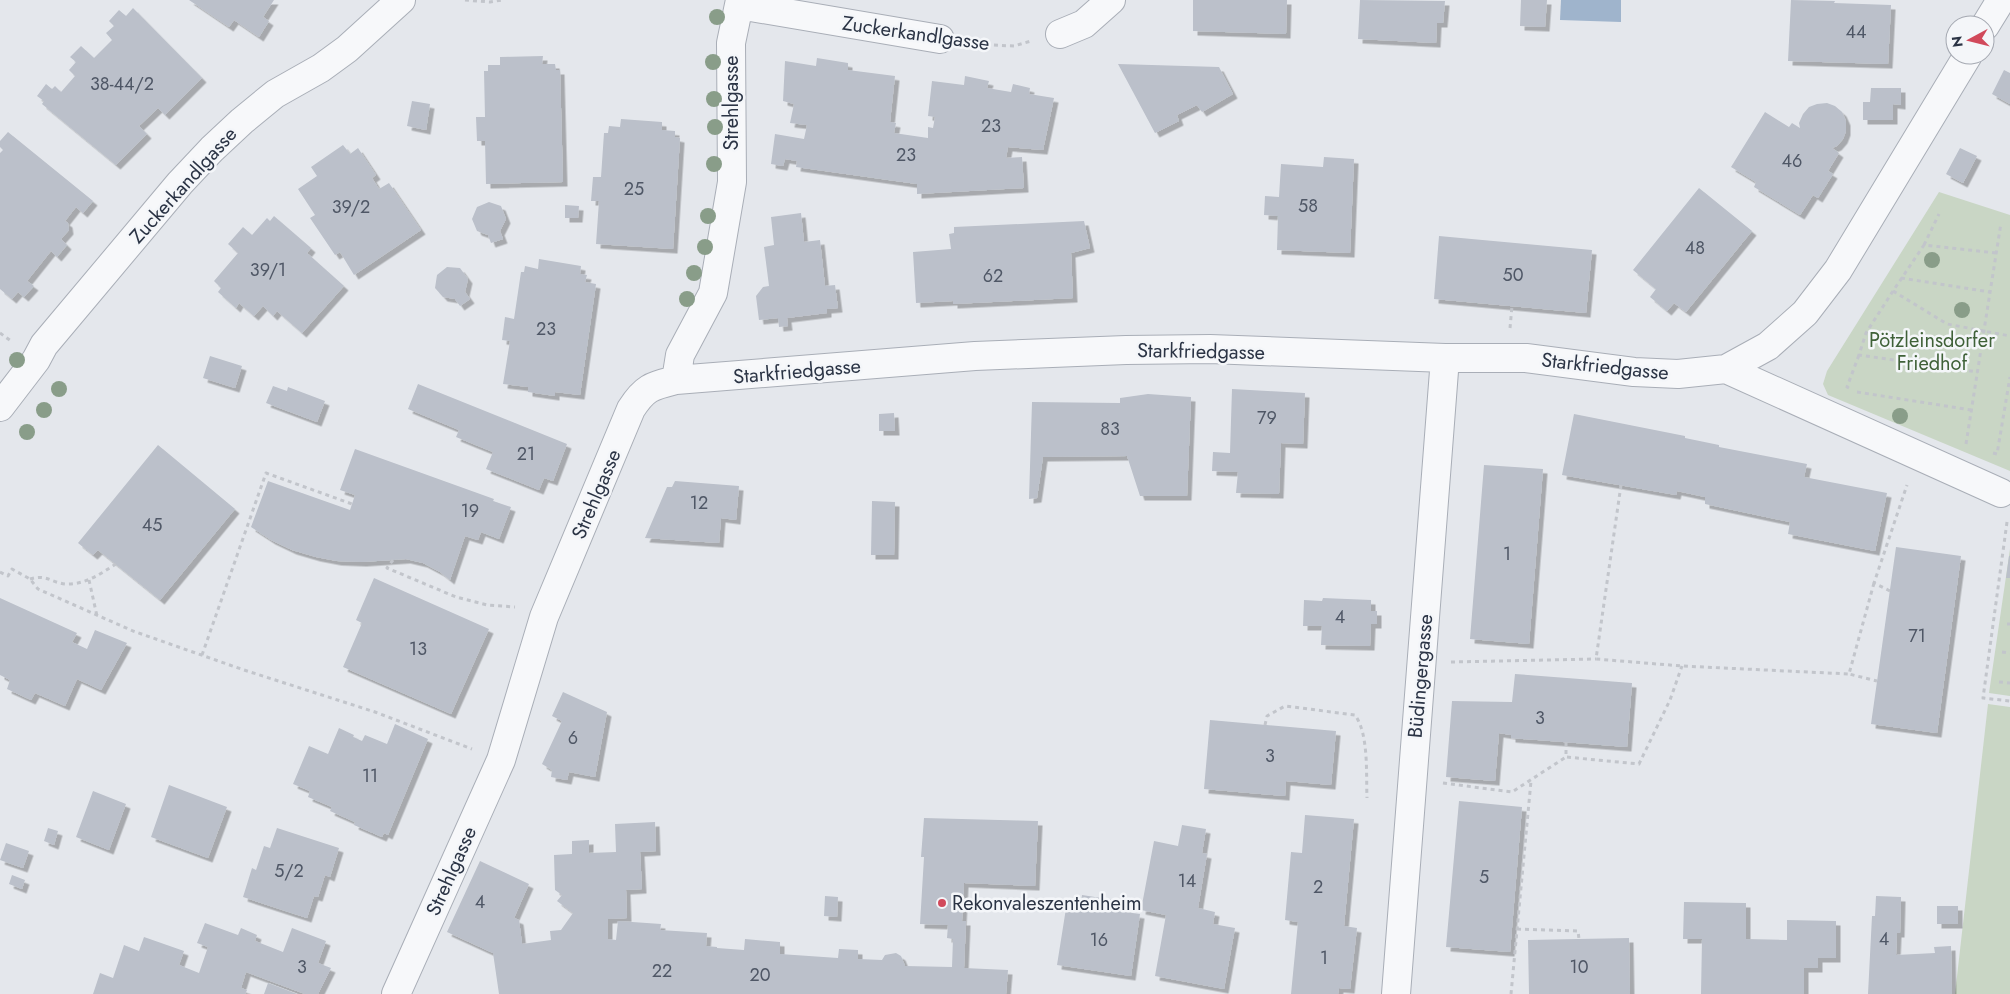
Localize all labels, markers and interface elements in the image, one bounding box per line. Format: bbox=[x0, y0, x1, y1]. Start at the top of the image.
street label: Zuckerkandlgasse bbox=[840, 9, 991, 58]
north arrow bbox=[1945, 15, 1995, 65]
house number: 44 bbox=[1846, 19, 1867, 45]
text: N bbox=[1946, 35, 1968, 48]
street label: Strehlgasse bbox=[717, 55, 746, 151]
house number: 38-44/2 bbox=[90, 71, 154, 97]
house number: 23 bbox=[981, 113, 1001, 139]
street label: Zuckerkandlgasse bbox=[123, 120, 244, 250]
house number: 23 bbox=[896, 142, 916, 168]
house number: 46 bbox=[1782, 148, 1802, 174]
house number: 25 bbox=[624, 176, 644, 202]
house number: 58 bbox=[1298, 193, 1318, 219]
house number: 39/2 bbox=[332, 194, 370, 220]
house number: 48 bbox=[1685, 235, 1705, 261]
house number: 39/1 bbox=[250, 257, 286, 283]
house number: 50 bbox=[1503, 262, 1524, 288]
house number: 62 bbox=[983, 263, 1003, 289]
house number: 23 bbox=[536, 316, 556, 342]
park label: Pötzleinsdorfer Friedhof bbox=[1869, 326, 1995, 378]
street label: Starkfriedgasse bbox=[1137, 336, 1265, 367]
street label: Starkfriedgasse bbox=[1540, 345, 1670, 388]
street label: Starkfriedgasse bbox=[732, 351, 862, 392]
house number: 79 bbox=[1257, 405, 1277, 431]
house number: 83 bbox=[1100, 416, 1120, 442]
house number: 21 bbox=[517, 441, 535, 467]
street label: Strehlgasse bbox=[565, 445, 628, 544]
house number: 12 bbox=[690, 490, 708, 516]
house number: 19 bbox=[461, 498, 479, 524]
house number: 45 bbox=[142, 512, 162, 538]
house number: 1 bbox=[1503, 541, 1511, 567]
house number: 4 bbox=[1335, 604, 1345, 630]
street label: Büdingergasse bbox=[1401, 613, 1440, 739]
house number: 71 bbox=[1908, 623, 1926, 649]
house number: 13 bbox=[409, 636, 427, 662]
house number: 3 bbox=[1535, 705, 1545, 731]
house number: 6 bbox=[568, 725, 578, 751]
house number: 3 bbox=[1265, 743, 1275, 769]
house number: 11 bbox=[362, 763, 378, 789]
street label: Strehlgasse bbox=[419, 822, 484, 921]
house number: 5/2 bbox=[274, 858, 304, 884]
house number: 5 bbox=[1479, 864, 1489, 890]
house number: 14 bbox=[1178, 868, 1196, 894]
house number: 2 bbox=[1313, 874, 1323, 900]
house number: 4 bbox=[475, 889, 485, 915]
place label: Rekonvaleszentenheim bbox=[952, 889, 1142, 918]
marker: Rekonvaleszentenheim bbox=[936, 897, 948, 909]
house number: 4 bbox=[1879, 926, 1889, 952]
house number: 16 bbox=[1090, 927, 1108, 953]
house number: 1 bbox=[1320, 945, 1328, 971]
house number: 3 bbox=[297, 954, 307, 980]
house number: 10 bbox=[1570, 954, 1589, 980]
house number: 22 bbox=[652, 958, 672, 984]
house number: 20 bbox=[749, 962, 771, 988]

